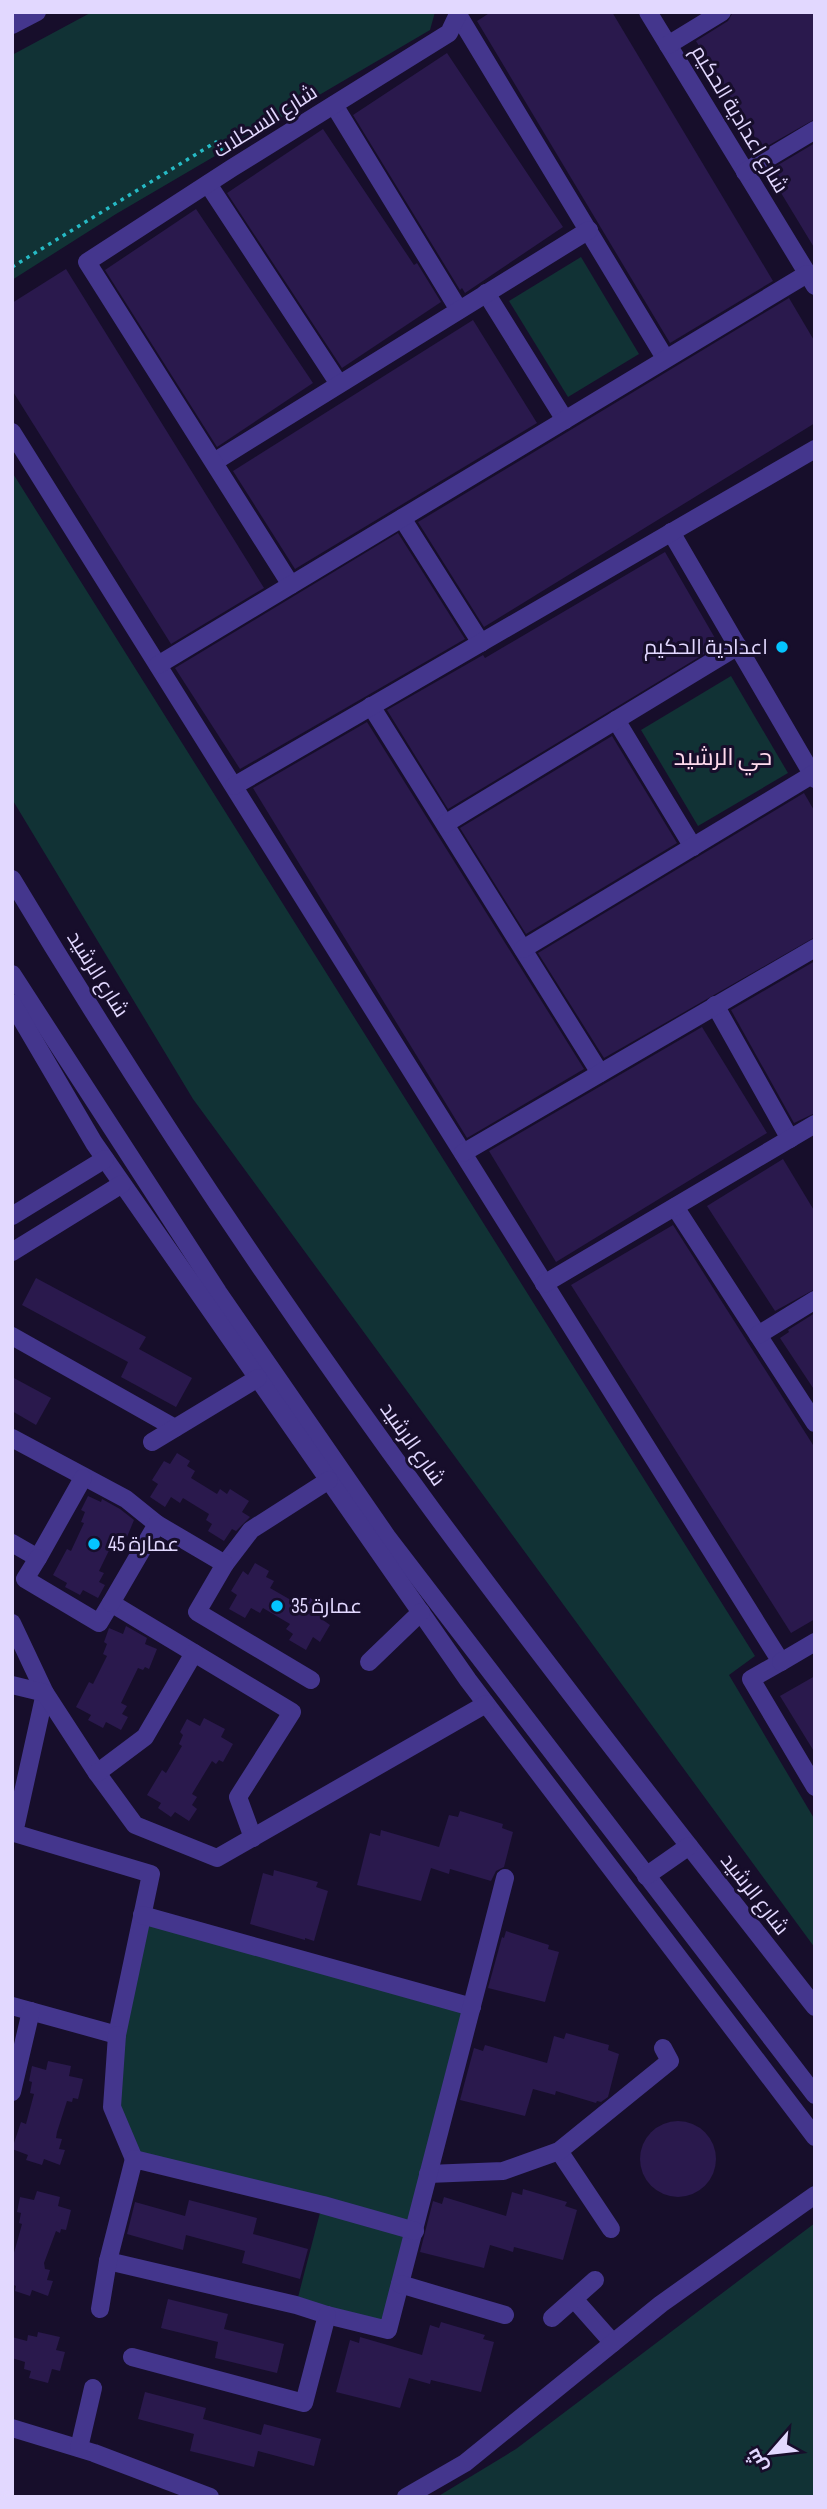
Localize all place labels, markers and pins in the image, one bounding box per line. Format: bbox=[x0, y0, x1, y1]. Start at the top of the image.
place label: اعدادية الحكيم bbox=[644, 635, 768, 661]
marker: اعدادية الحكيم bbox=[774, 639, 790, 655]
place label: عمارة 45 bbox=[108, 1532, 179, 1557]
marker: عمارة 45 bbox=[86, 1536, 102, 1552]
place label: عمارة 35 bbox=[291, 1594, 362, 1619]
marker: عمارة 35 bbox=[269, 1598, 285, 1614]

